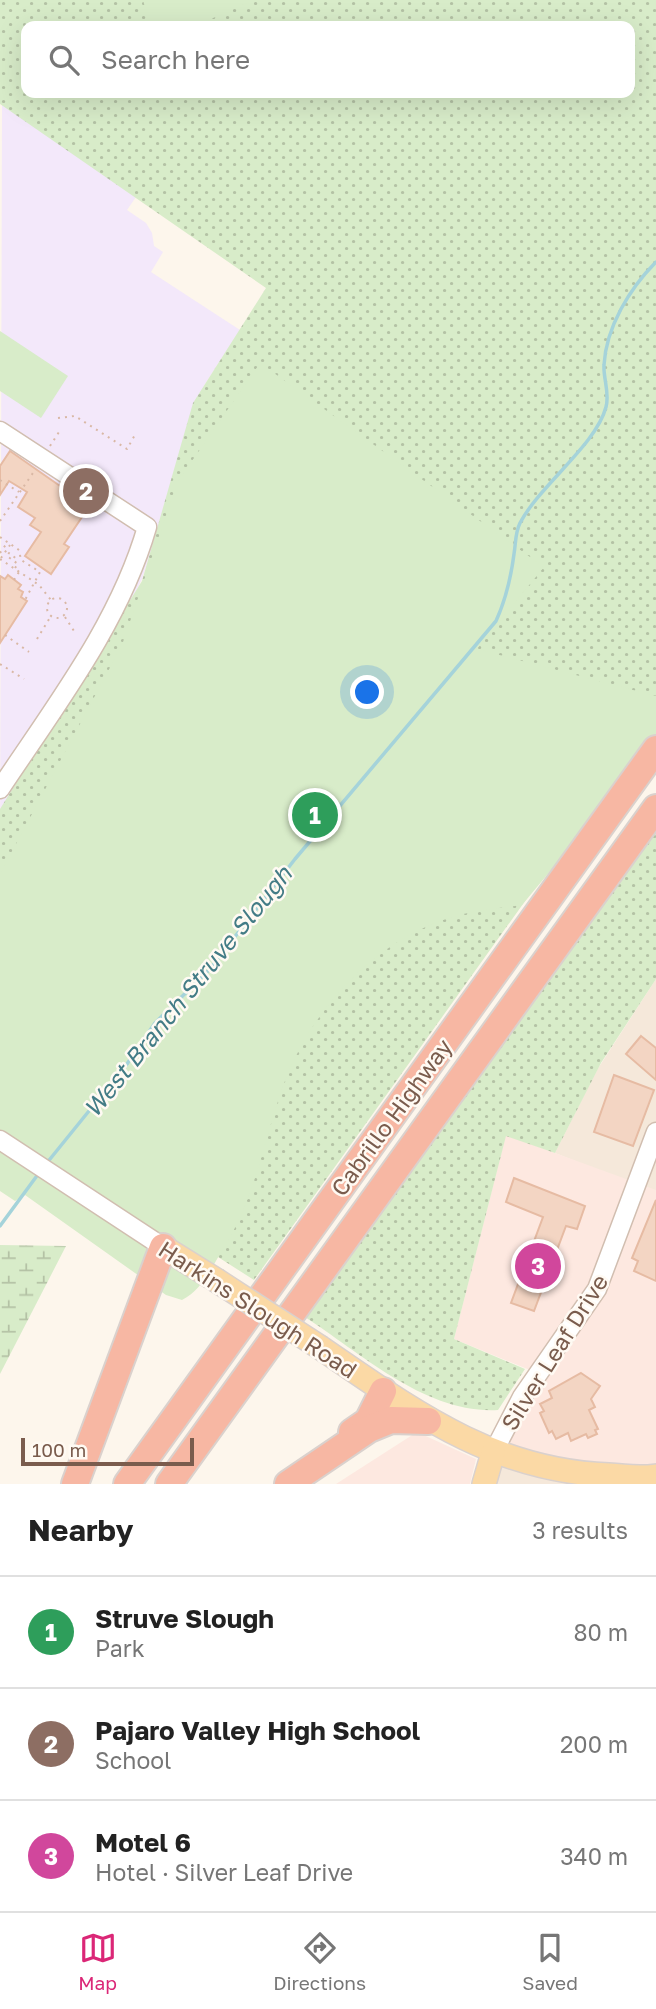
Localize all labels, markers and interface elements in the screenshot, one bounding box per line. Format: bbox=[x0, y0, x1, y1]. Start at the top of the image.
search box bbox=[21, 21, 635, 98]
icon: search bbox=[45, 41, 83, 79]
text: Search here bbox=[101, 44, 250, 75]
pin: 2 bbox=[63, 465, 109, 517]
your location bbox=[350, 675, 384, 709]
pin: 1 bbox=[292, 789, 338, 841]
water label: West Branch Struve Slough bbox=[77, 859, 299, 1123]
street label: Cabrillo Highway bbox=[325, 1033, 457, 1201]
street label: Harkins Slough Road bbox=[154, 1234, 362, 1384]
pin: 3 bbox=[515, 1240, 561, 1292]
street label: Silver Leaf Drive bbox=[495, 1269, 613, 1435]
scale bar bbox=[21, 1435, 194, 1467]
text: 100 m bbox=[32, 1438, 86, 1461]
text: Nearby bbox=[28, 1512, 133, 1548]
text: 3 results bbox=[532, 1516, 628, 1544]
text: Struve Slough bbox=[95, 1603, 274, 1634]
text: 1 bbox=[45, 1618, 57, 1646]
text: 80 m bbox=[574, 1618, 628, 1646]
text: Park bbox=[95, 1634, 145, 1662]
text: Pajaro Valley High School bbox=[95, 1715, 420, 1746]
text: 2 bbox=[44, 1730, 58, 1758]
text: 200 m bbox=[560, 1730, 628, 1758]
text: School bbox=[95, 1746, 171, 1774]
text: Motel 6 bbox=[95, 1827, 191, 1858]
text: 3 bbox=[44, 1842, 58, 1870]
text: 340 m bbox=[560, 1842, 628, 1870]
text: Hotel · Silver Leaf Drive bbox=[95, 1858, 353, 1886]
tab: Map bbox=[78, 1929, 117, 1994]
tab: Directions bbox=[273, 1929, 366, 1994]
tab: Saved bbox=[522, 1929, 578, 1994]

